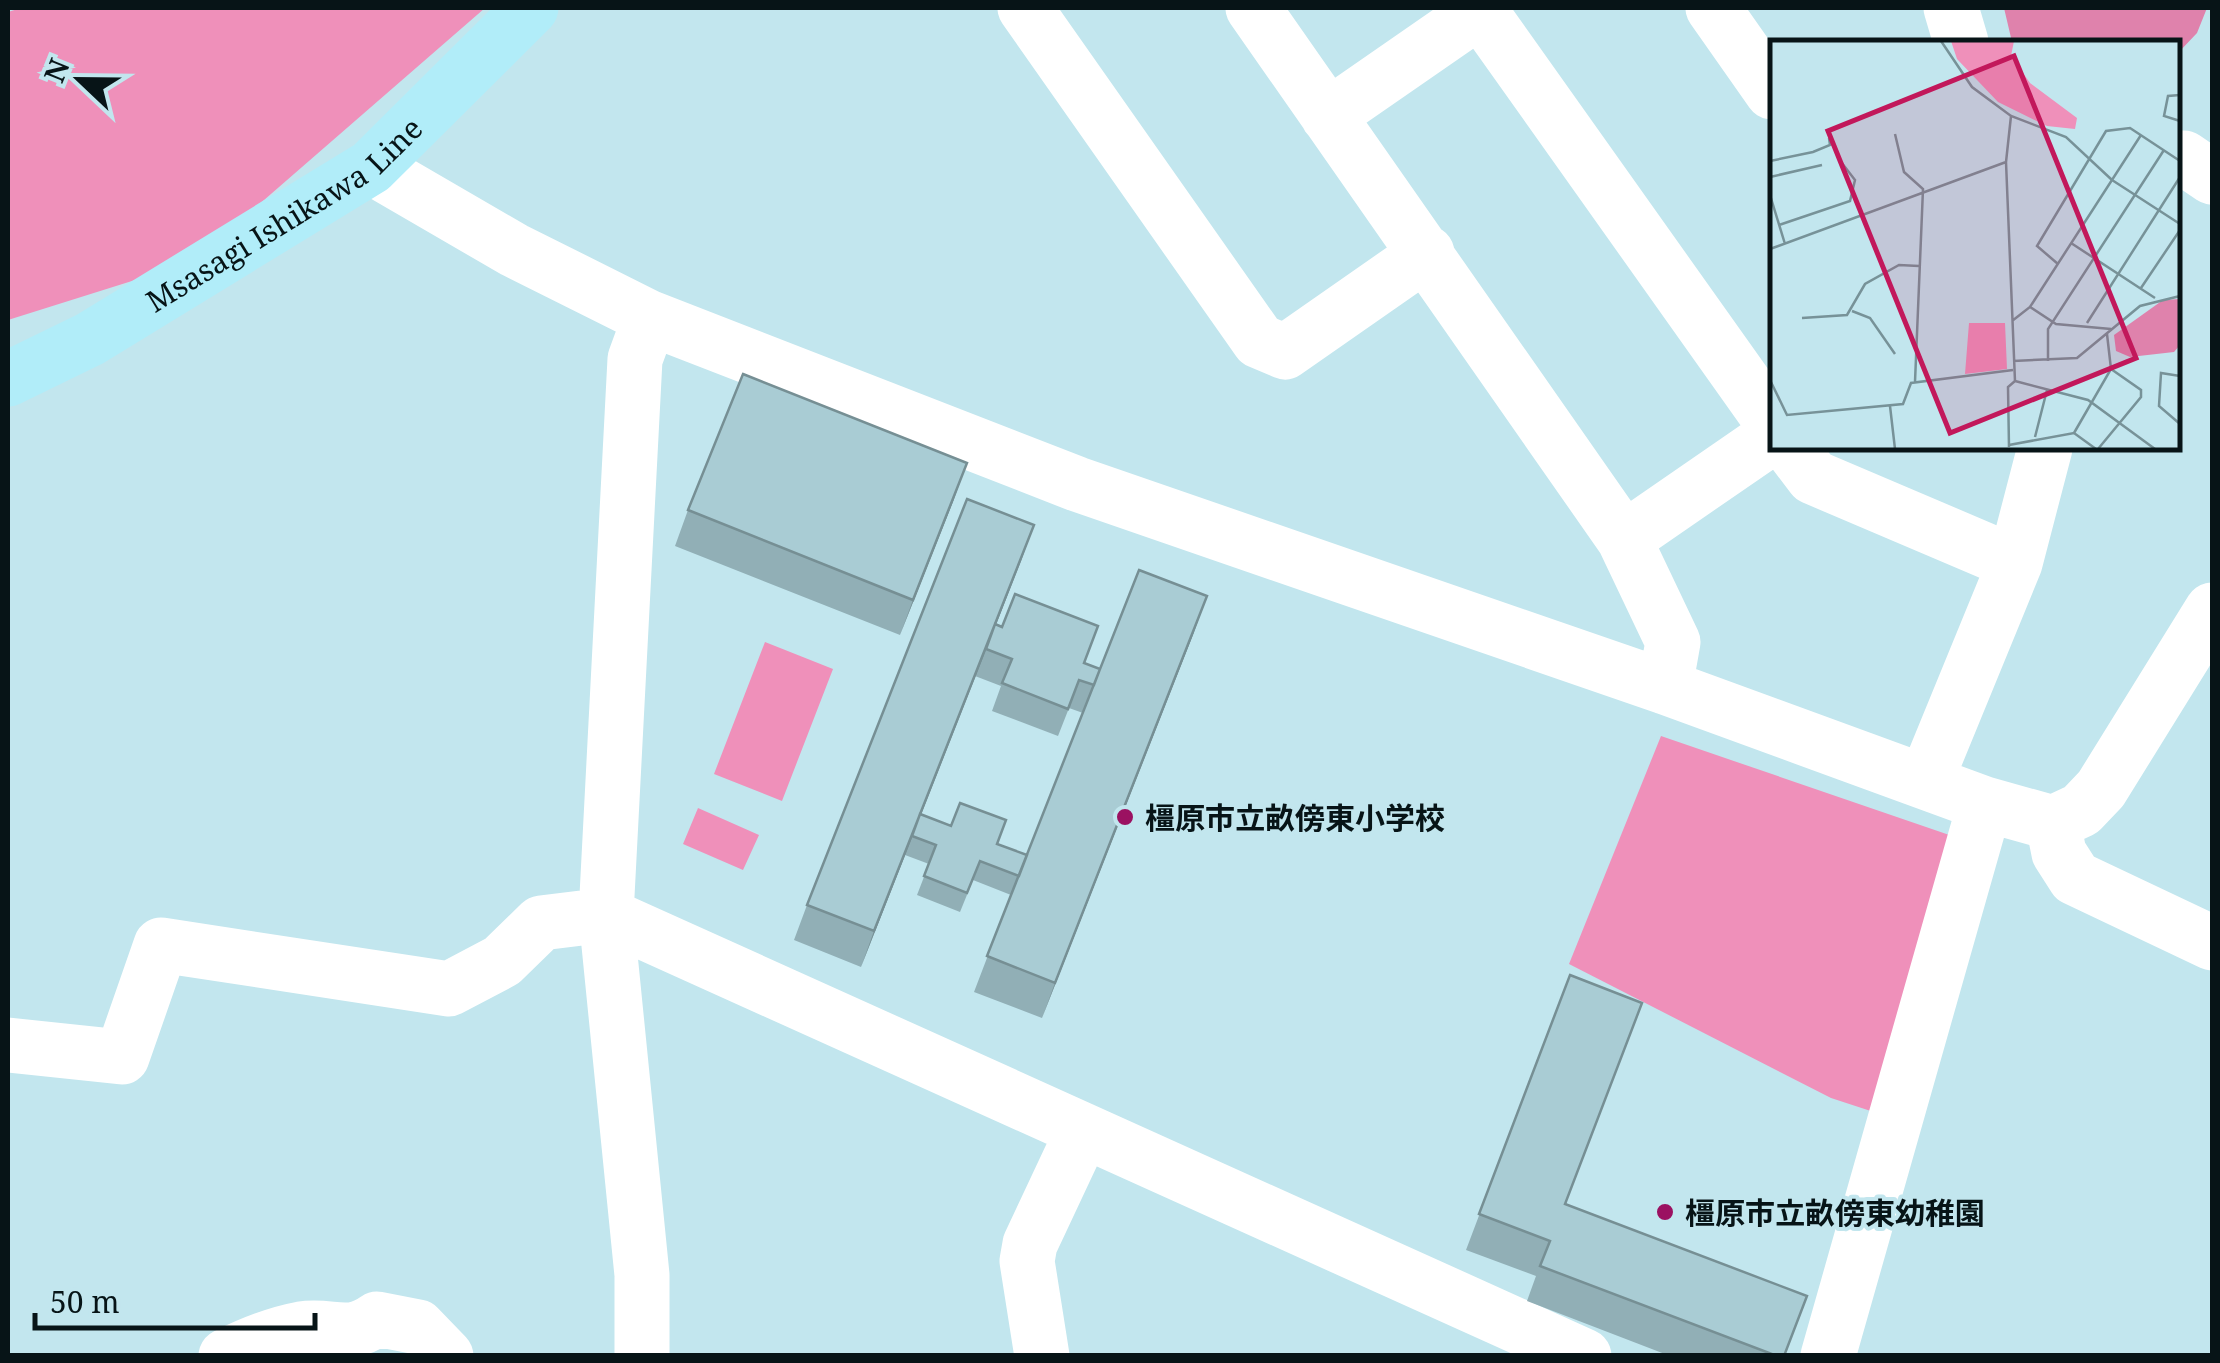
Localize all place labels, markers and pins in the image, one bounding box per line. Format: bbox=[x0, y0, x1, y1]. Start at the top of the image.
place label: 橿原市立畝傍東小学校 bbox=[1145, 797, 1445, 838]
marker: 橿原市立畝傍東小学校 bbox=[1114, 806, 1136, 828]
place label: 橿原市立畝傍東幼稚園 bbox=[1685, 1192, 1985, 1233]
marker: 橿原市立畝傍東幼稚園 bbox=[1654, 1201, 1676, 1223]

